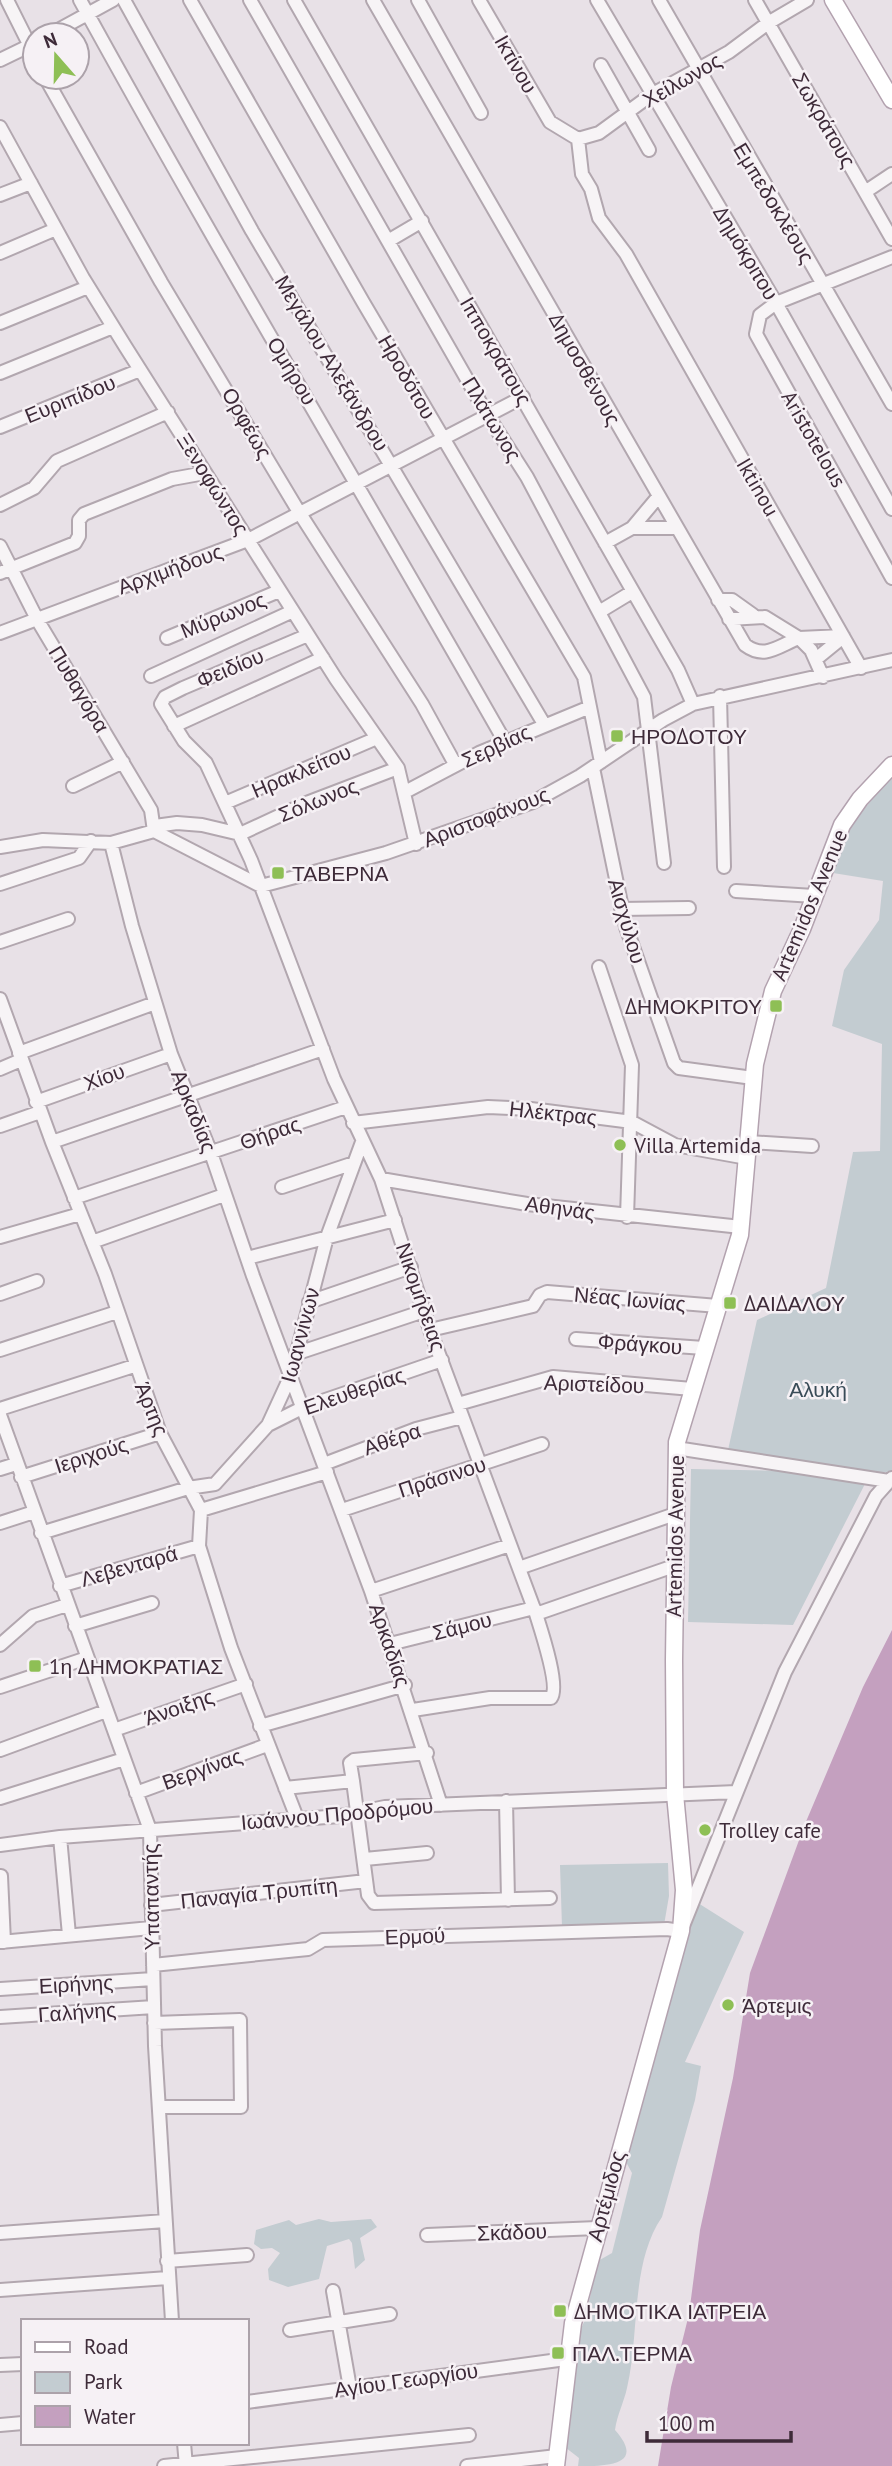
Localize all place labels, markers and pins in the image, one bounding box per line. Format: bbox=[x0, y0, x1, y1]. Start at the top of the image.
place label: ΗΡΟΔΟΤΟΥ bbox=[631, 723, 747, 750]
marker: ΗΡΟΔΟΤΟΥ bbox=[609, 728, 625, 744]
place label: ΤΑΒΕΡΝΑ bbox=[292, 860, 388, 887]
marker: ΤΑΒΕΡΝΑ bbox=[270, 865, 286, 881]
place label: ΔΗΜΟΚΡΙΤΟΥ bbox=[625, 993, 762, 1020]
marker: ΔΗΜΟΚΡΙΤΟΥ bbox=[768, 998, 784, 1014]
place label: Villa Artemida bbox=[633, 1132, 761, 1159]
marker: Villa Artemida bbox=[612, 1137, 628, 1153]
place label: ΔΑΙΔΑΛΟΥ bbox=[744, 1290, 845, 1317]
marker: ΔΑΙΔΑΛΟΥ bbox=[722, 1295, 738, 1311]
place label: 1η ΔΗΜΟΚΡΑΤΙΑΣ bbox=[49, 1653, 223, 1680]
marker: 1η ΔΗΜΟΚΡΑΤΙΑΣ bbox=[27, 1658, 43, 1674]
place label: Trolley cafe bbox=[719, 1817, 821, 1844]
marker: Trolley cafe bbox=[697, 1822, 713, 1838]
place label: Άρτεμις bbox=[742, 1992, 812, 2019]
marker: Άρτεμις bbox=[720, 1997, 736, 2013]
place label: ΔΗΜΟΤΙΚΑ ΙΑΤΡΕΙΑ bbox=[574, 2298, 766, 2325]
marker: ΔΗΜΟΤΙΚΑ ΙΑΤΡΕΙΑ bbox=[552, 2303, 568, 2319]
place label: ΠΑΛ.ΤΕΡΜΑ bbox=[572, 2340, 692, 2367]
marker: ΠΑΛ.ΤΕΡΜΑ bbox=[550, 2345, 566, 2361]

